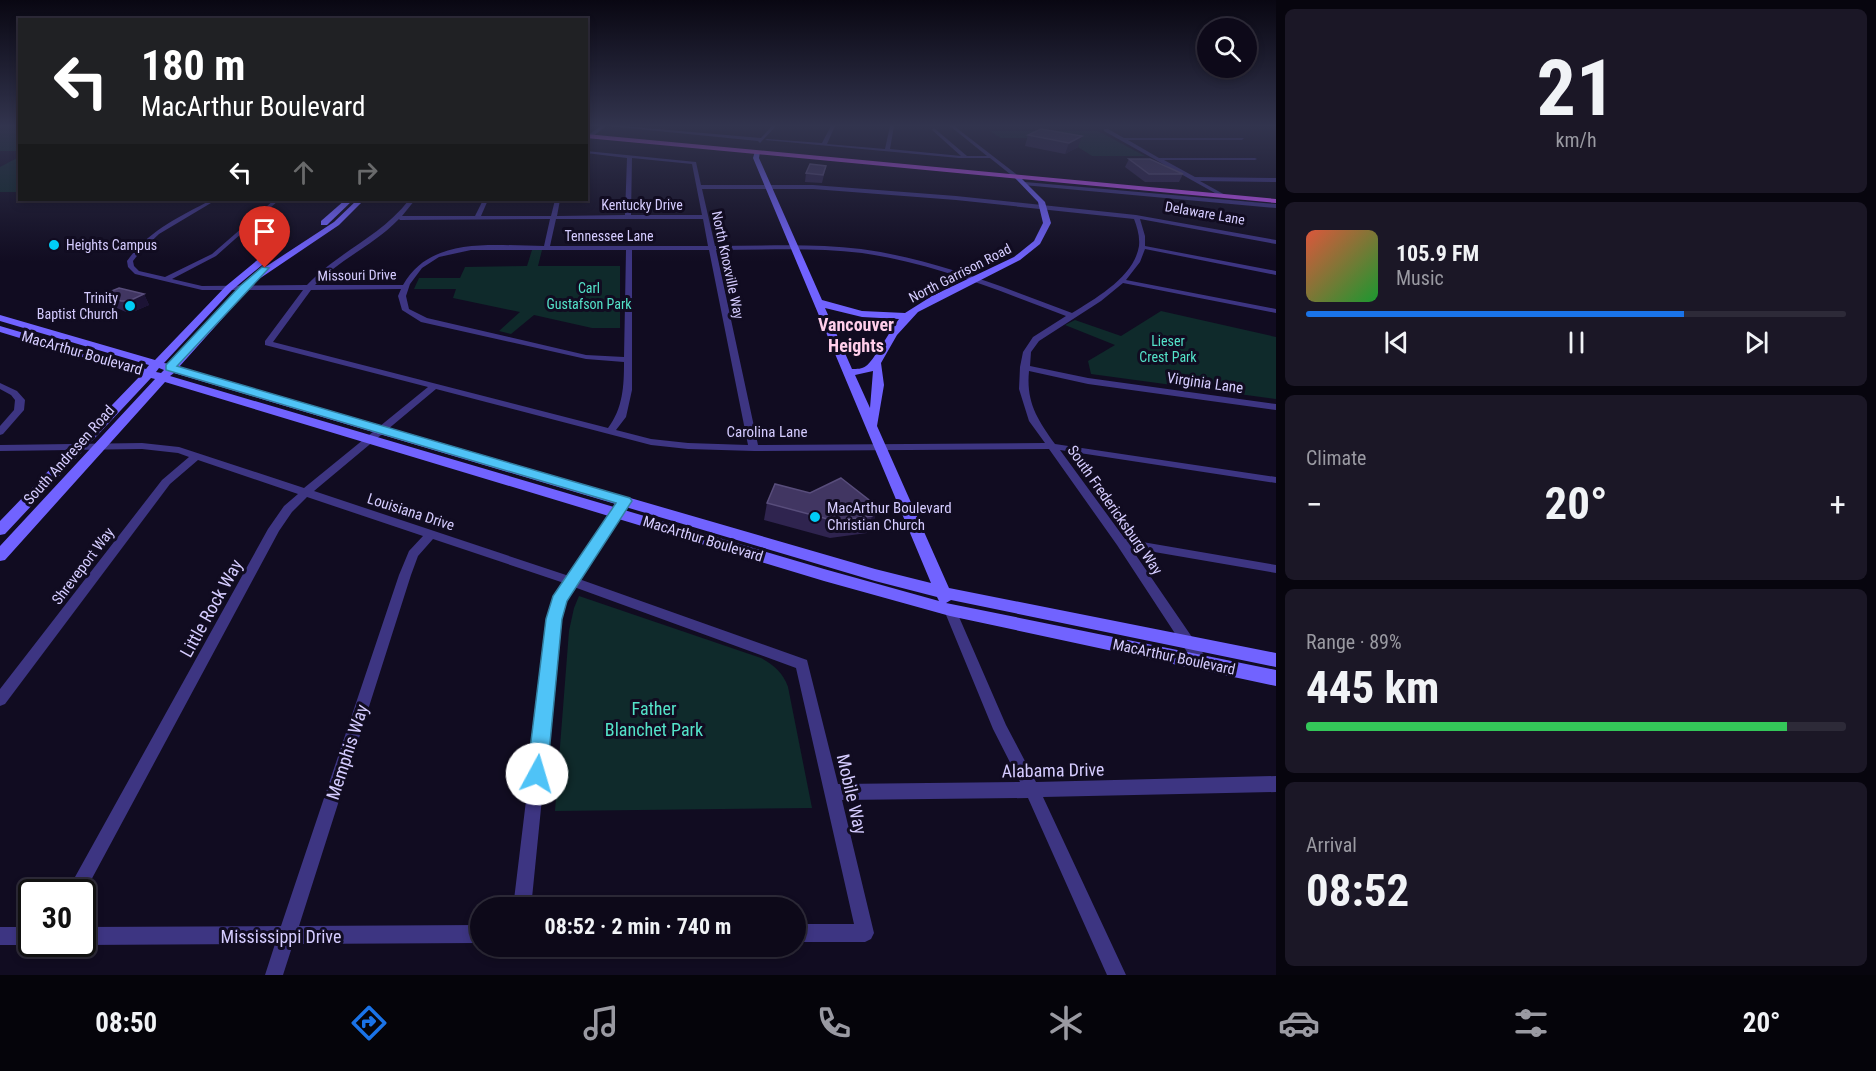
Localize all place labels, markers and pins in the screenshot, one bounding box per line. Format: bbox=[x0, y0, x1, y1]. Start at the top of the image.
pin bbox=[239, 206, 290, 268]
place label: Heights Campus bbox=[66, 237, 157, 253]
marker: Heights Campus bbox=[47, 238, 61, 252]
place label: Trinity Baptist Church bbox=[37, 290, 118, 322]
marker: Trinity Baptist Church bbox=[123, 299, 137, 313]
place label: MacArthur Boulevard Christian Church bbox=[827, 499, 952, 534]
marker: MacArthur Boulevard Christian Church bbox=[808, 510, 822, 524]

